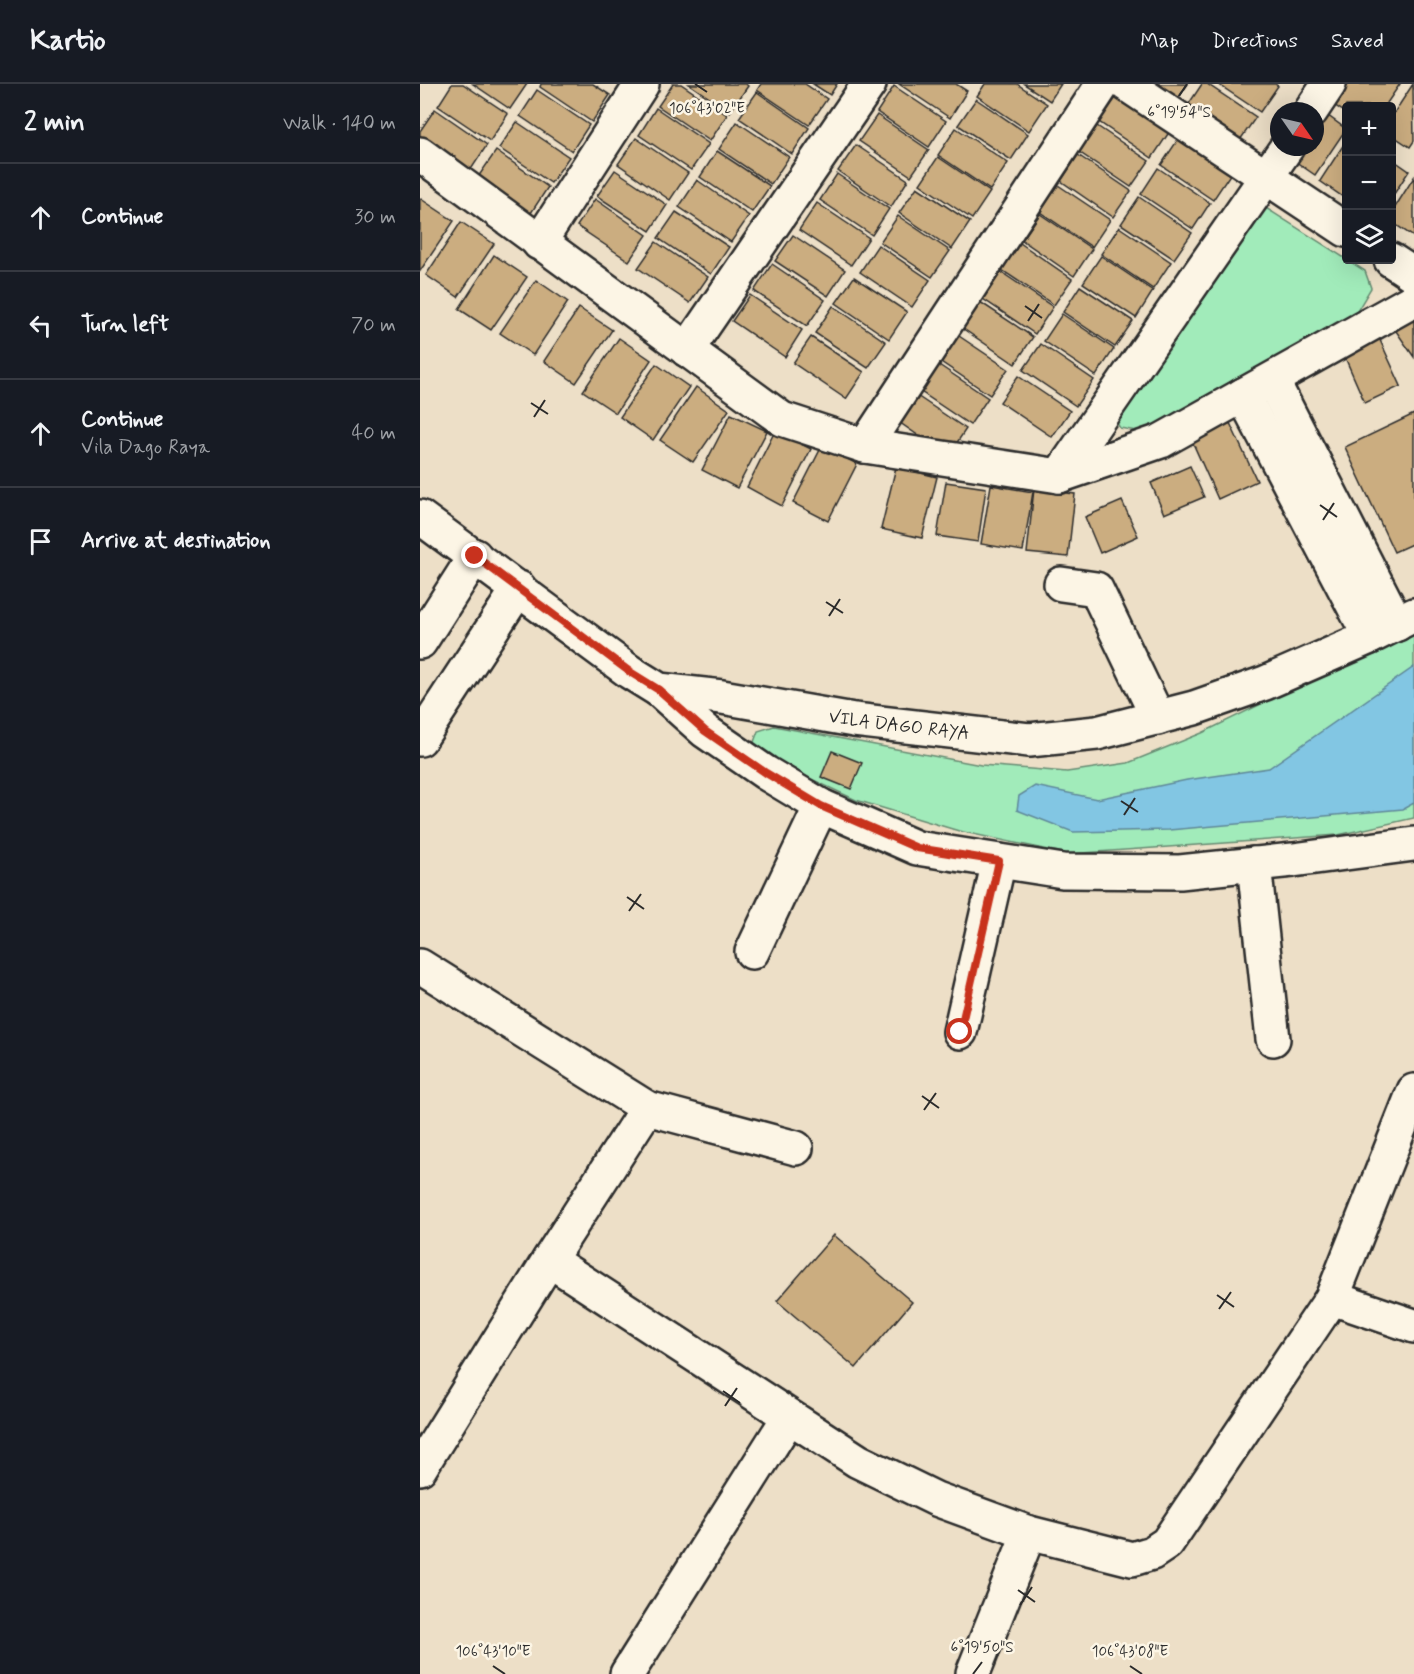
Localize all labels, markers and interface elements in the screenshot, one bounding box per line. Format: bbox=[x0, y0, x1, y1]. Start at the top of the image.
text: Kartio bbox=[30, 23, 106, 60]
text: Map bbox=[1140, 27, 1179, 55]
text: Directions bbox=[1212, 27, 1298, 55]
text: Saved bbox=[1331, 27, 1384, 55]
text: 106°43'02"E bbox=[669, 99, 745, 119]
north arrow bbox=[1270, 102, 1324, 156]
map controls bbox=[1342, 102, 1396, 264]
button: + bbox=[1342, 102, 1396, 156]
text: 6°19'54"S bbox=[1147, 103, 1211, 123]
text: 2 min bbox=[24, 106, 85, 140]
text: Walk · 140 m bbox=[283, 110, 396, 137]
button: − bbox=[1342, 156, 1396, 210]
icon: ahead bbox=[24, 201, 57, 234]
text: Continue bbox=[81, 203, 163, 231]
text: 30 m bbox=[354, 204, 396, 231]
button: layers bbox=[1342, 210, 1396, 264]
icon: left bbox=[24, 309, 57, 342]
text: Turn left bbox=[81, 311, 169, 339]
text: 70 m bbox=[351, 312, 396, 339]
text: Continue bbox=[81, 406, 163, 434]
icon: ahead bbox=[24, 417, 57, 450]
text: 40 m bbox=[352, 420, 396, 447]
text: Vila Dago Raya bbox=[81, 434, 210, 461]
icon: arrive bbox=[24, 525, 57, 558]
text: Arrive at destination bbox=[81, 527, 271, 555]
route end bbox=[461, 542, 487, 568]
street label: VILA DAGO RAYA bbox=[827, 705, 971, 746]
route start bbox=[946, 1018, 972, 1044]
text: 6°19'50"S bbox=[951, 1638, 1013, 1658]
text: 106°43'10"E bbox=[455, 1642, 531, 1662]
text: 106°43'08"E bbox=[1092, 1642, 1168, 1662]

